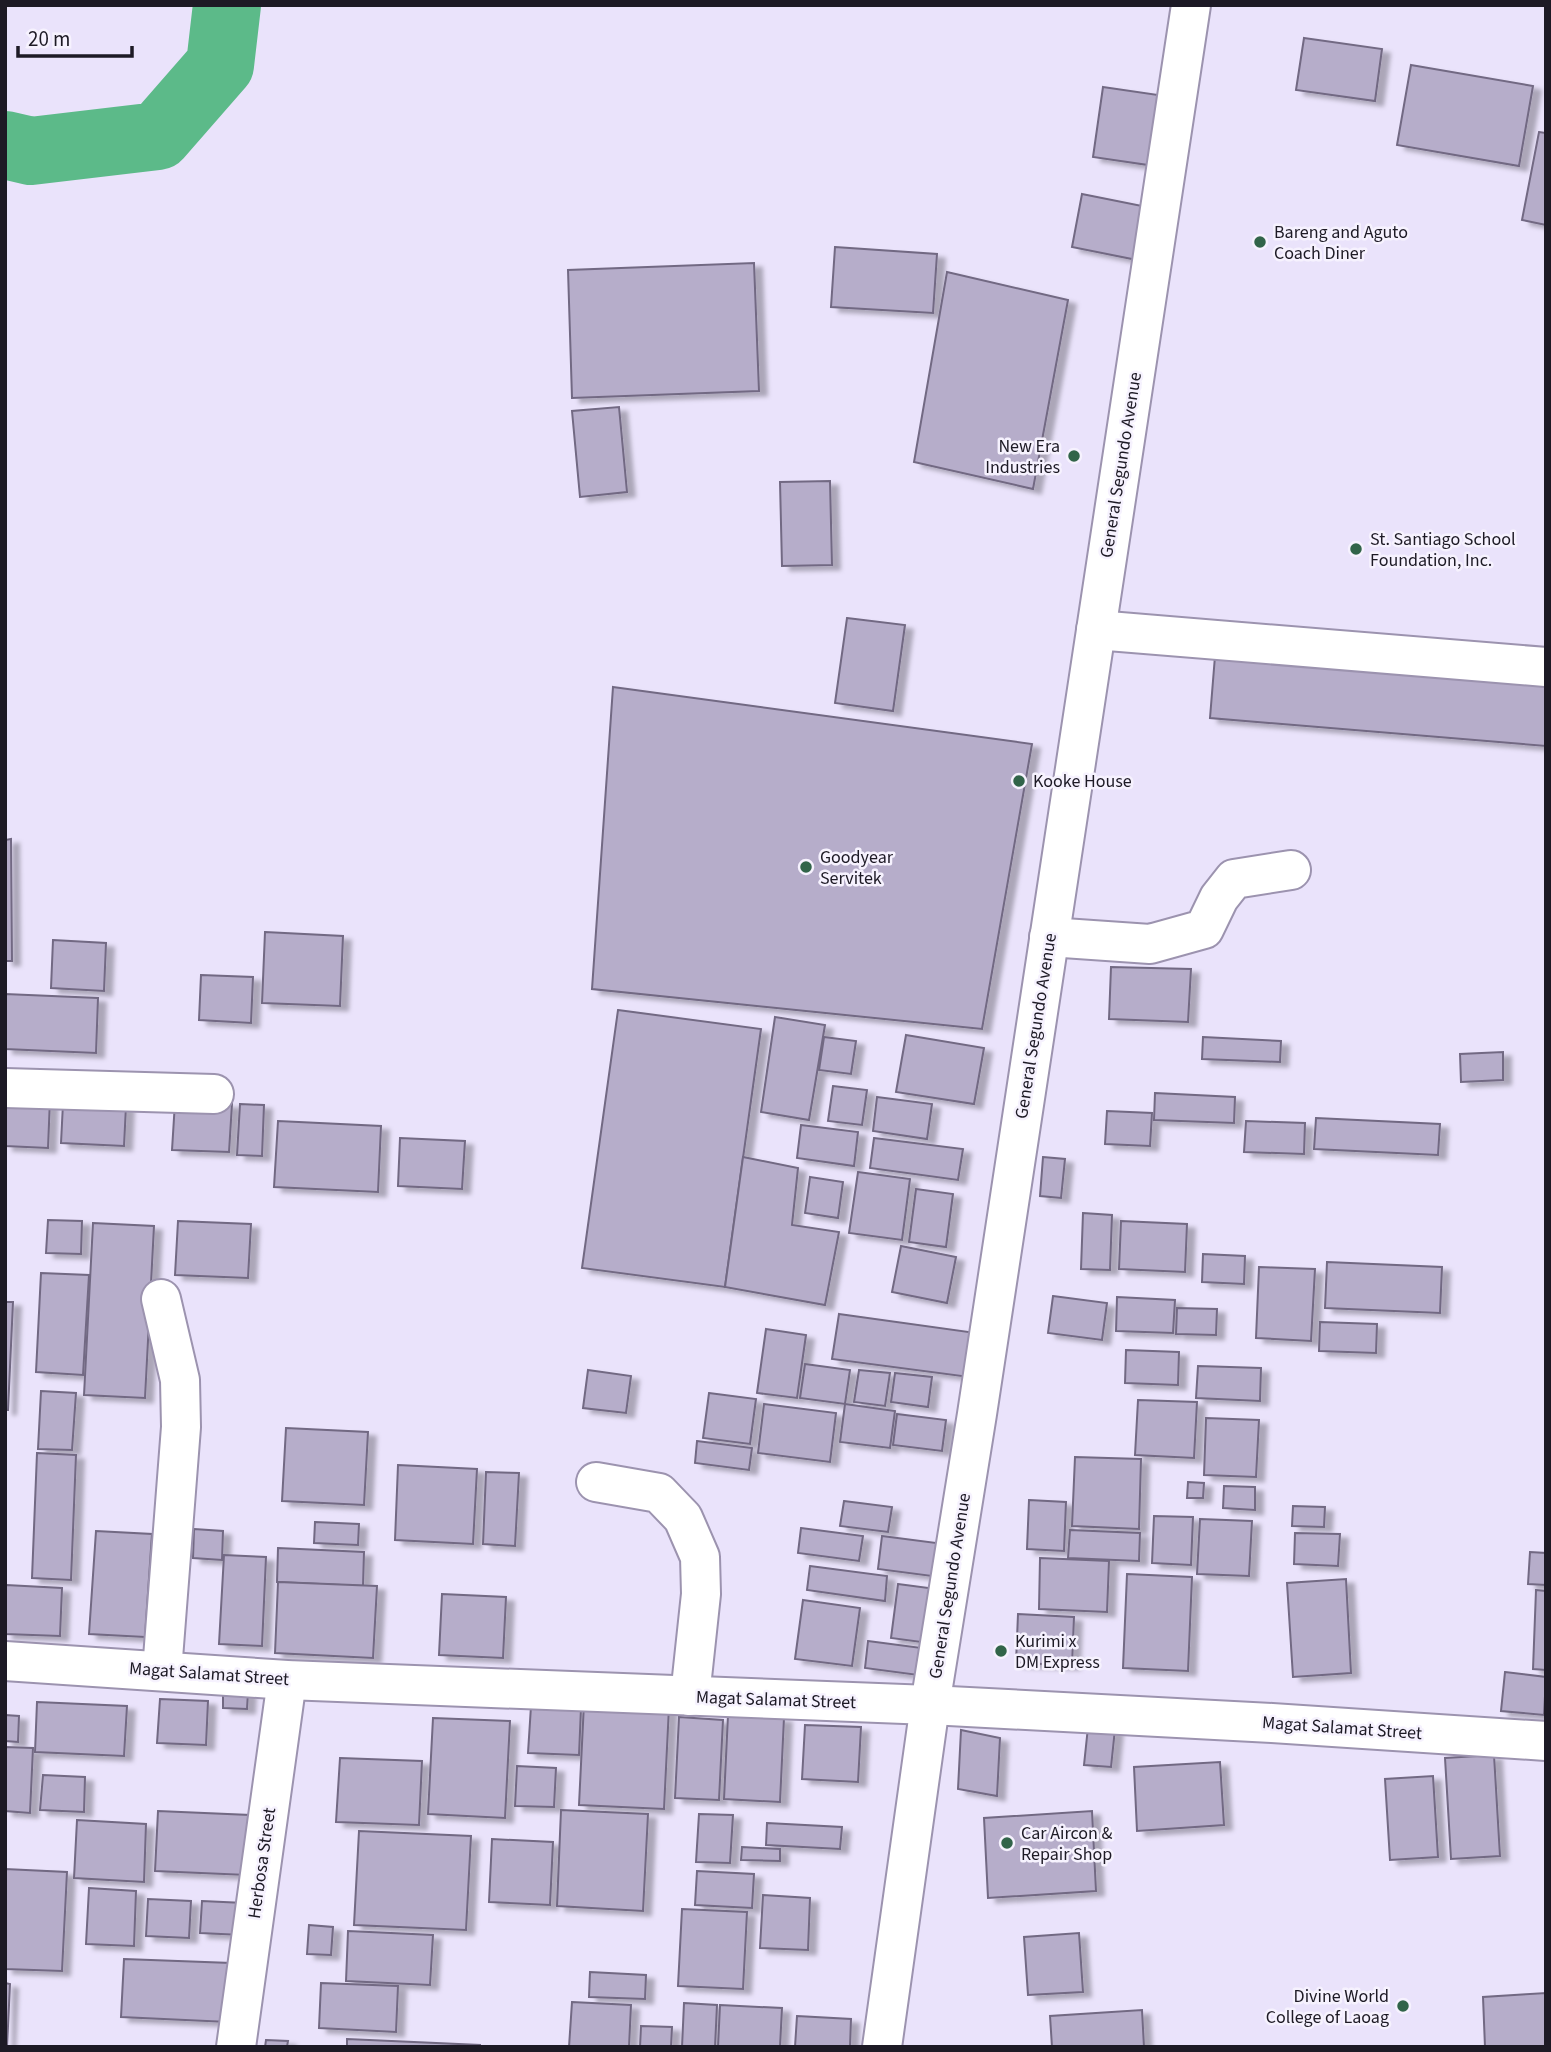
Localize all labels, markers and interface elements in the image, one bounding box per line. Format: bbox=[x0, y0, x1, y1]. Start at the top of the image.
scale bar bbox=[18, 14, 131, 58]
text: 20 m bbox=[28, 24, 70, 54]
place label: Bareng and Aguto Coach Diner bbox=[1274, 220, 1408, 266]
marker: Bareng and Aguto Coach Diner bbox=[1252, 234, 1268, 250]
street label: General Segundo Avenue bbox=[1094, 370, 1148, 560]
place label: New Era Industries bbox=[985, 434, 1060, 480]
marker: New Era Industries bbox=[1066, 448, 1082, 464]
place label: St. Santiago School Foundation, Inc. bbox=[1370, 527, 1515, 573]
marker: St. Santiago School Foundation, Inc. bbox=[1348, 541, 1364, 557]
place label: Kooke House bbox=[1033, 769, 1132, 794]
marker: Kooke House bbox=[1011, 773, 1027, 789]
place label: Goodyear Servitek bbox=[820, 845, 894, 891]
marker: Goodyear Servitek bbox=[798, 859, 814, 875]
street label: General Segundo Avenue bbox=[1009, 931, 1063, 1121]
street label: General Segundo Avenue bbox=[923, 1491, 977, 1681]
place label: Kurimi x DM Express bbox=[1015, 1629, 1100, 1675]
marker: Kurimi x DM Express bbox=[993, 1643, 1009, 1659]
street label: Magat Salamat Street bbox=[128, 1656, 290, 1692]
street label: Magat Salamat Street bbox=[695, 1685, 857, 1715]
street label: Magat Salamat Street bbox=[1261, 1710, 1423, 1746]
street label: Herbosa Street bbox=[242, 1806, 282, 1920]
place label: Car Aircon & Repair Shop bbox=[1021, 1821, 1112, 1867]
marker: Car Aircon & Repair Shop bbox=[999, 1835, 1015, 1851]
place label: Divine World College of Laoag bbox=[1266, 1984, 1389, 2030]
marker: Divine World College of Laoag bbox=[1395, 1998, 1411, 2014]

